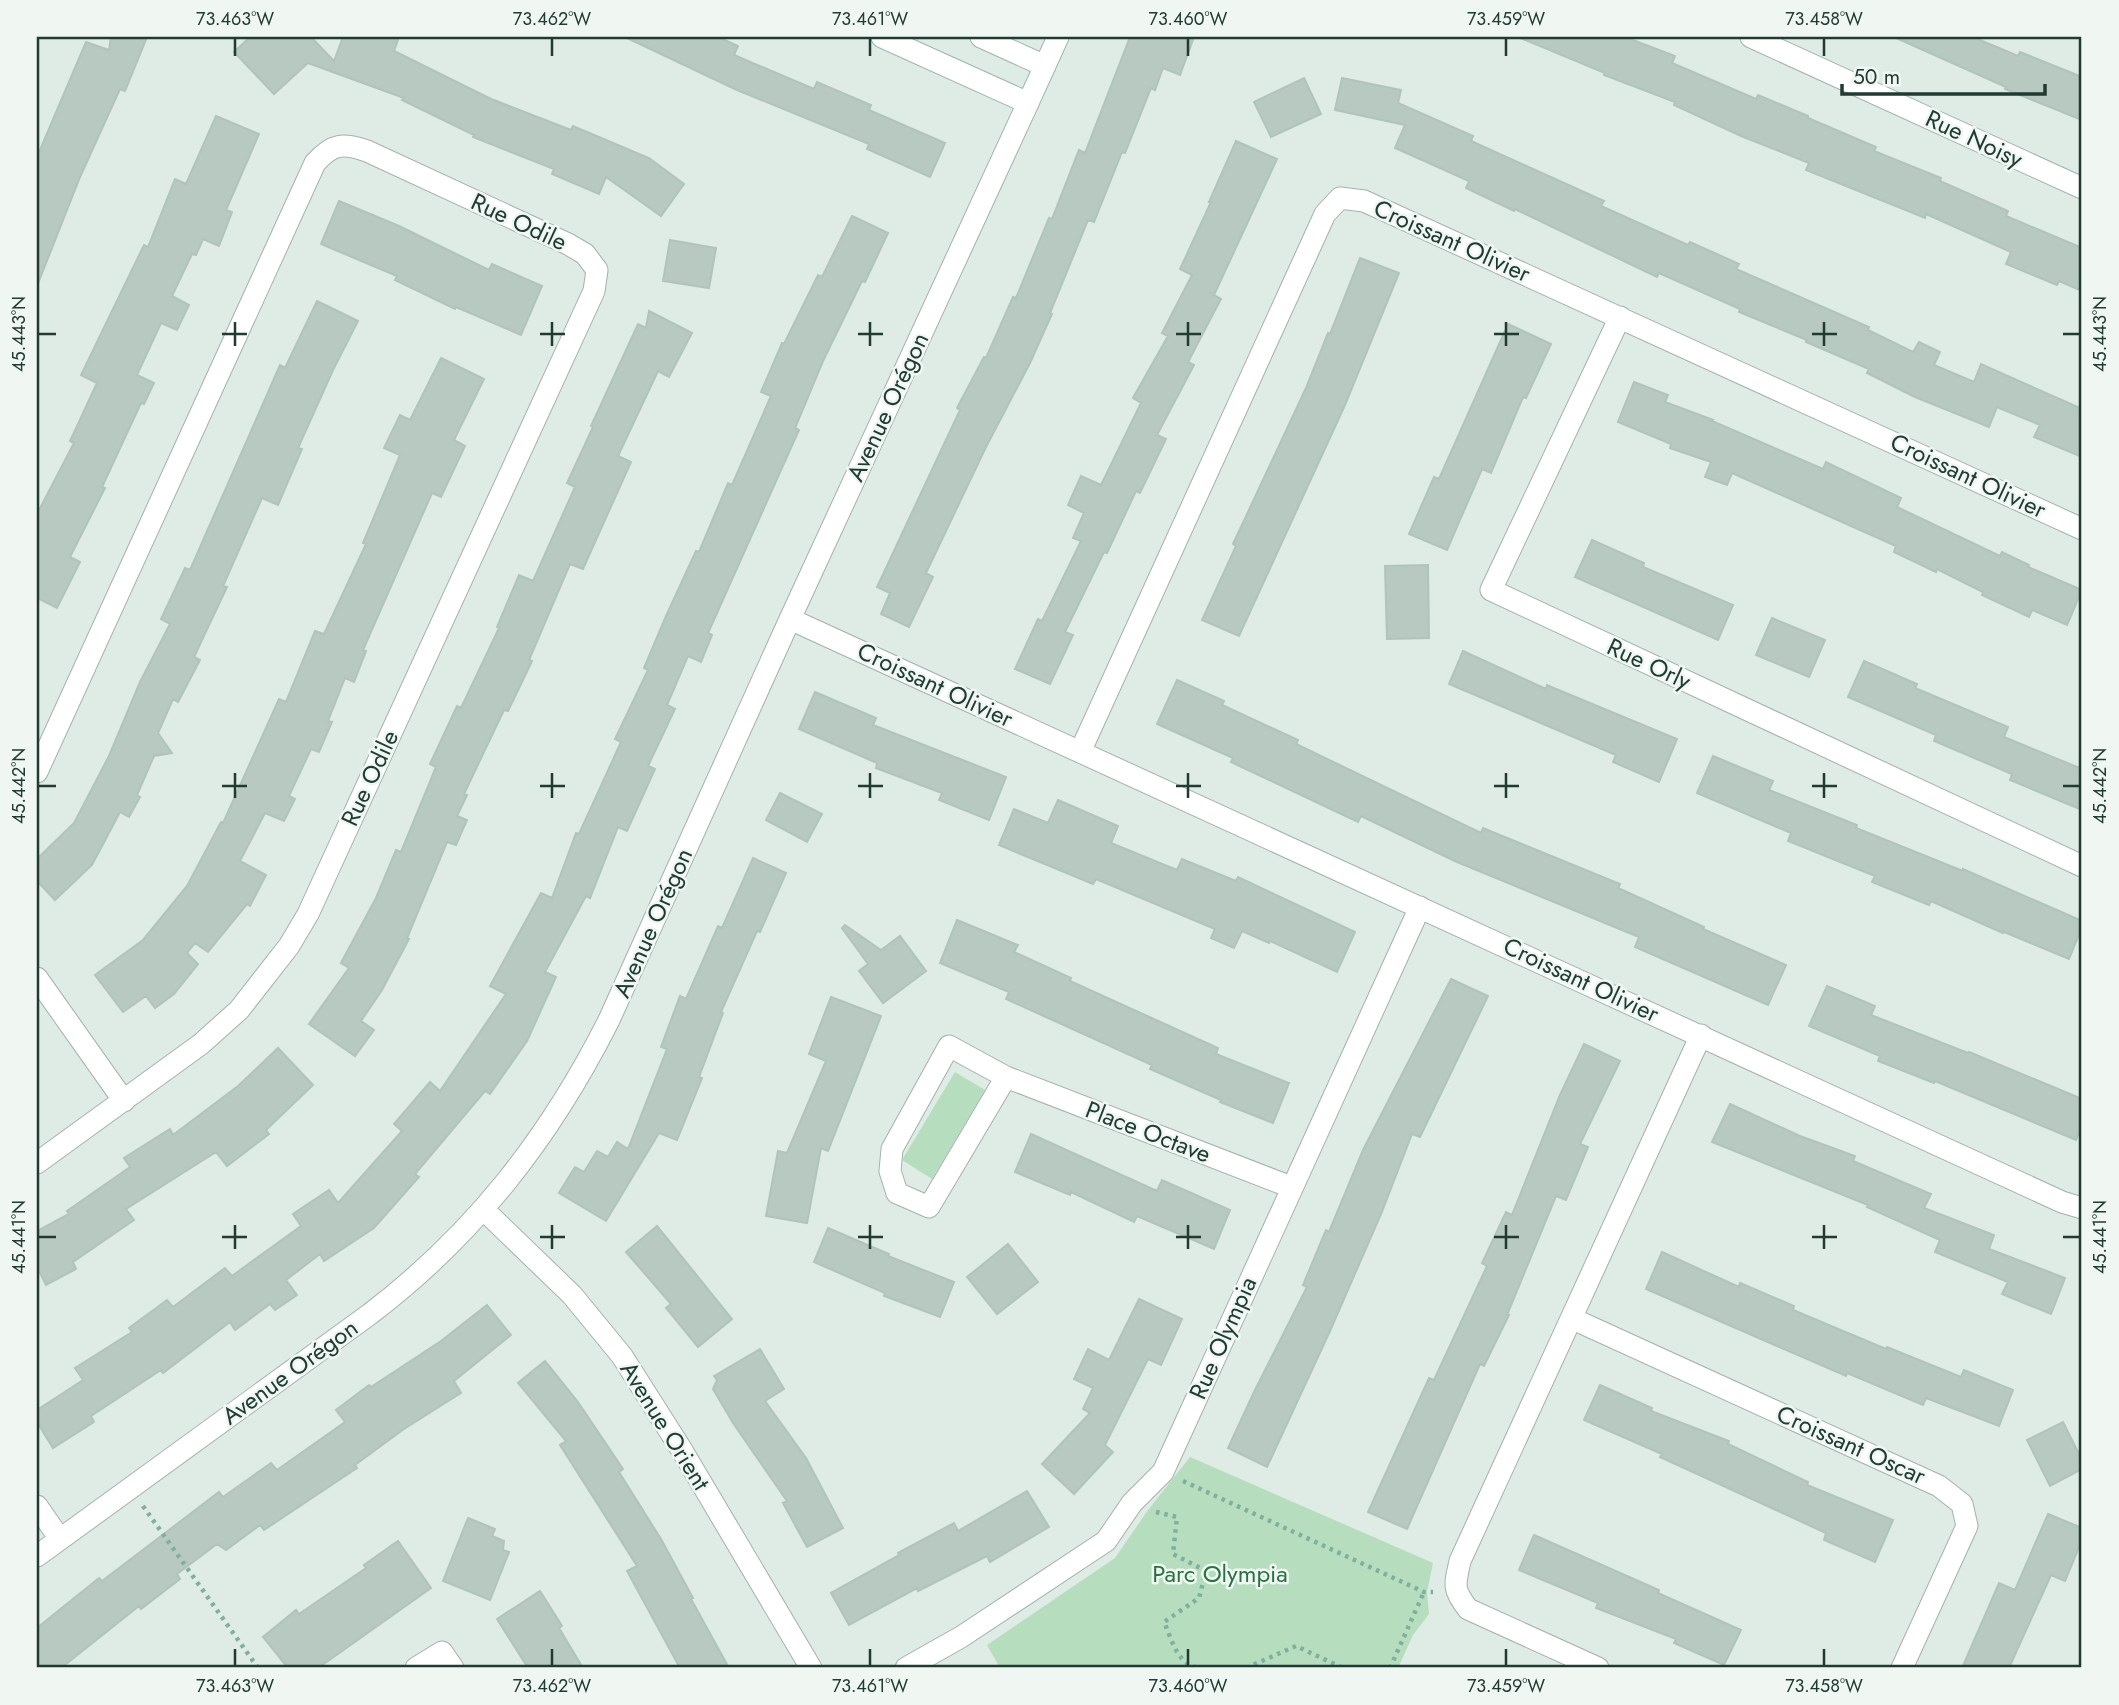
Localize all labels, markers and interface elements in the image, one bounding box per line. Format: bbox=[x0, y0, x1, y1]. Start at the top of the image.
text: 73.463°W bbox=[196, 6, 274, 32]
text: 73.462°W bbox=[513, 6, 591, 32]
text: 73.461°W bbox=[832, 6, 908, 32]
text: 73.460°W bbox=[1149, 6, 1228, 32]
text: 73.459°W bbox=[1467, 6, 1545, 32]
text: 73.458°W bbox=[1785, 6, 1863, 32]
scale bar bbox=[1842, 52, 2046, 96]
text: 50 m bbox=[1853, 62, 1900, 92]
street label: Rue Noisy bbox=[1920, 101, 2029, 176]
street label: Rue Odile bbox=[465, 184, 573, 259]
street label: Croissant Olivier bbox=[1368, 190, 1537, 291]
text: 45.443°N bbox=[6, 296, 32, 372]
text: 45.443°N bbox=[2087, 296, 2113, 372]
street label: Avenue Orégon bbox=[838, 327, 937, 487]
street label: Croissant Olivier bbox=[1885, 424, 2053, 527]
street label: Rue Orly bbox=[1602, 629, 1697, 698]
street label: Croissant Olivier bbox=[852, 633, 1020, 736]
street label: Rue Odile bbox=[332, 724, 407, 832]
text: 45.442°N bbox=[6, 748, 32, 824]
text: 45.442°N bbox=[2087, 748, 2113, 824]
street label: Avenue Orégon bbox=[604, 842, 701, 1003]
street label: Croissant Olivier bbox=[1498, 928, 1666, 1031]
street label: Place Octave bbox=[1081, 1092, 1216, 1171]
text: 45.441°N bbox=[6, 1200, 32, 1274]
text: 45.441°N bbox=[2087, 1200, 2113, 1274]
street label: Rue Olympia bbox=[1180, 1271, 1265, 1405]
street label: Avenue Orégon bbox=[214, 1310, 365, 1433]
street label: Avenue Orient bbox=[612, 1355, 719, 1497]
street label: Croissant Oscar bbox=[1771, 1396, 1932, 1493]
park label: Parc Olympia bbox=[1152, 1556, 1288, 1591]
text: 73.463°W bbox=[196, 1673, 274, 1699]
text: 73.462°W bbox=[513, 1673, 591, 1699]
text: 73.461°W bbox=[832, 1673, 908, 1699]
text: 73.460°W bbox=[1149, 1673, 1228, 1699]
text: 73.459°W bbox=[1467, 1673, 1545, 1699]
text: 73.458°W bbox=[1785, 1673, 1863, 1699]

